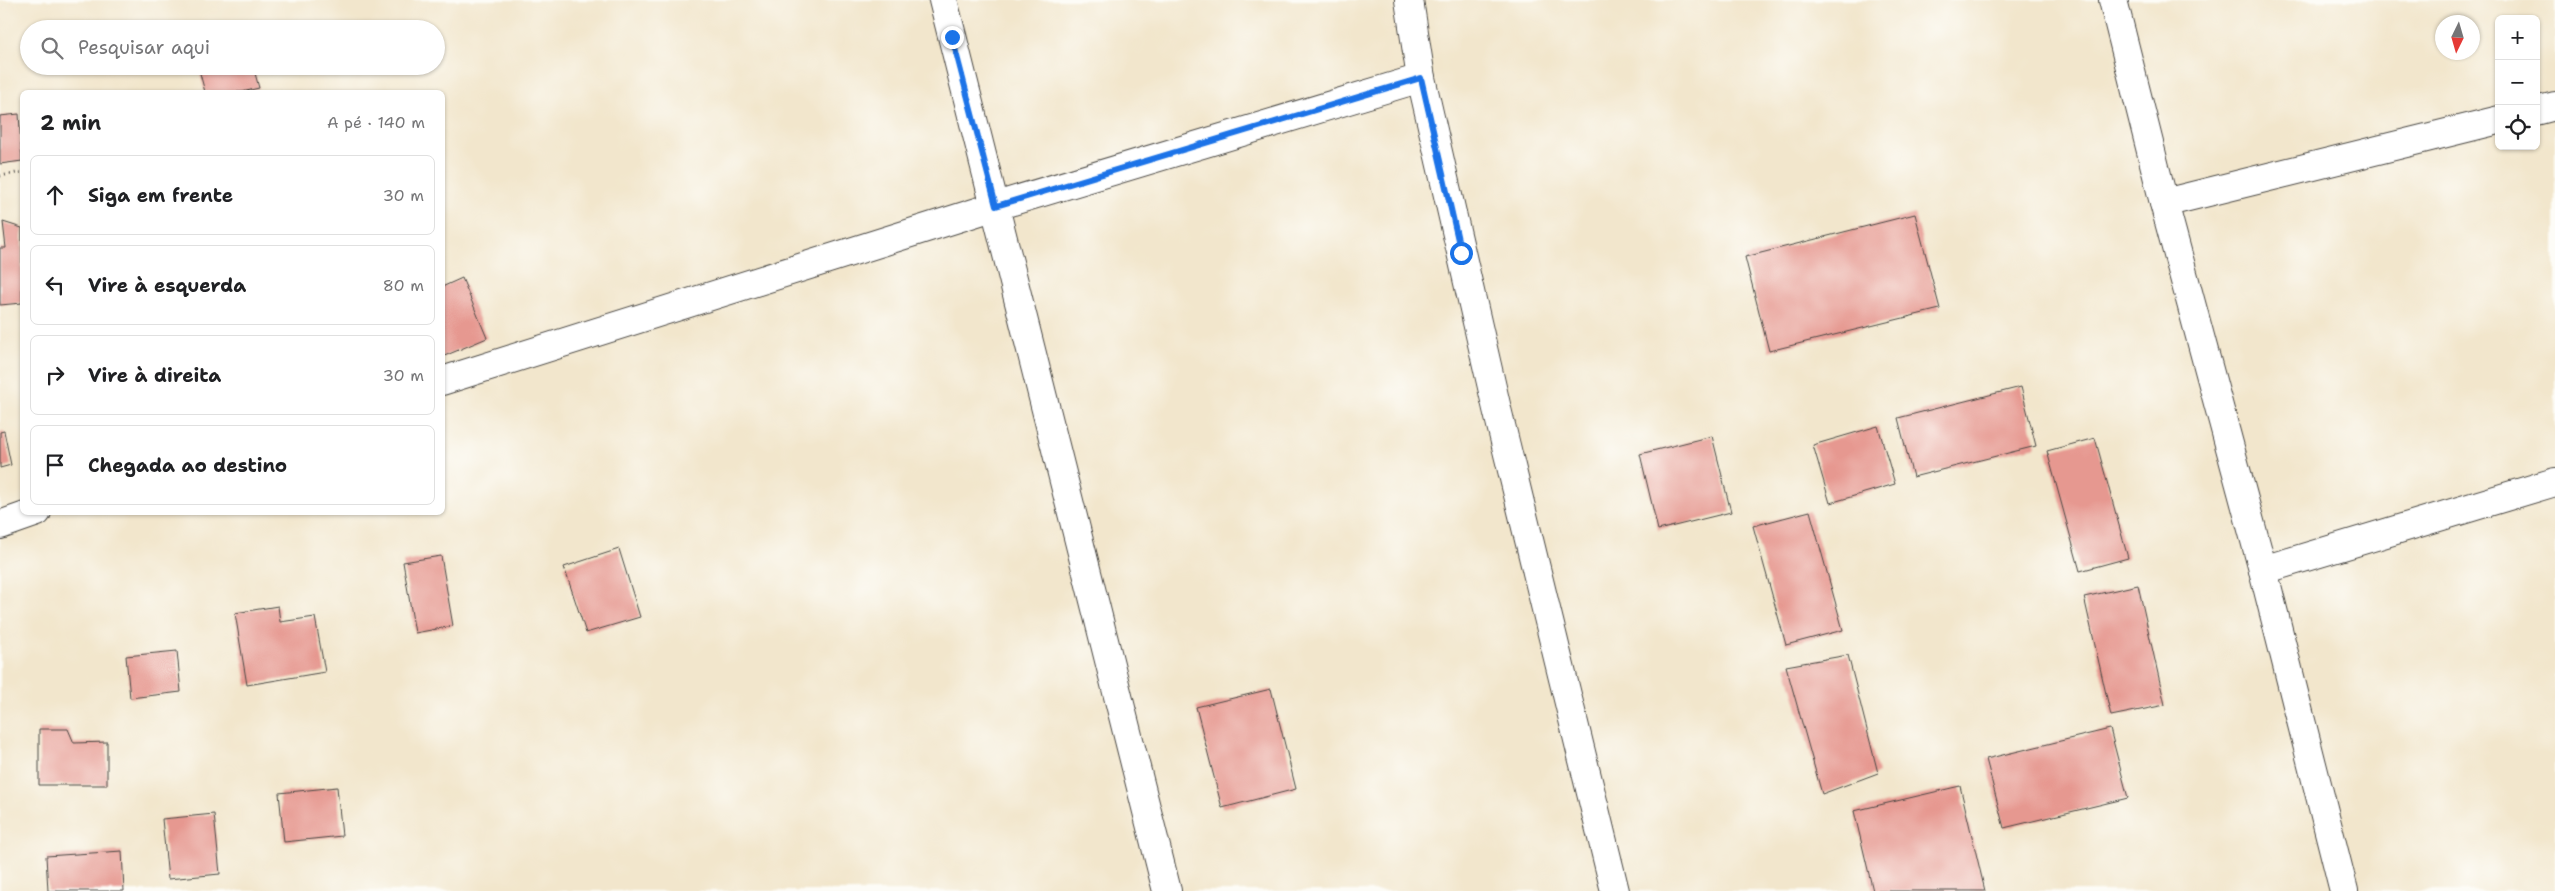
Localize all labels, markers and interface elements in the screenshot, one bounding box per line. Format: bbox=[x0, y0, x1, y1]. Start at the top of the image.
north arrow bbox=[2435, 15, 2480, 60]
map controls bbox=[2495, 15, 2540, 150]
button: + bbox=[2495, 15, 2540, 60]
search box bbox=[20, 20, 445, 75]
route end bbox=[941, 26, 964, 49]
icon: search bbox=[38, 34, 66, 62]
text: Pesquisar aqui bbox=[78, 35, 210, 60]
button: − bbox=[2495, 60, 2540, 105]
button: locate bbox=[2495, 105, 2540, 150]
text: 2 min bbox=[40, 109, 101, 137]
text: A pé · 140 m bbox=[327, 112, 425, 133]
icon: ahead bbox=[41, 181, 69, 209]
text: Siga em frente bbox=[88, 183, 233, 208]
text: 30 m bbox=[383, 185, 424, 206]
route start bbox=[1450, 242, 1473, 265]
icon: left bbox=[41, 271, 69, 299]
text: Vire à esquerda bbox=[88, 273, 246, 298]
text: 80 m bbox=[383, 275, 424, 296]
icon: right bbox=[41, 361, 69, 389]
text: Vire à direita bbox=[88, 363, 221, 388]
text: 30 m bbox=[383, 365, 424, 386]
icon: arrive bbox=[41, 451, 69, 479]
text: Chegada ao destino bbox=[88, 453, 287, 478]

